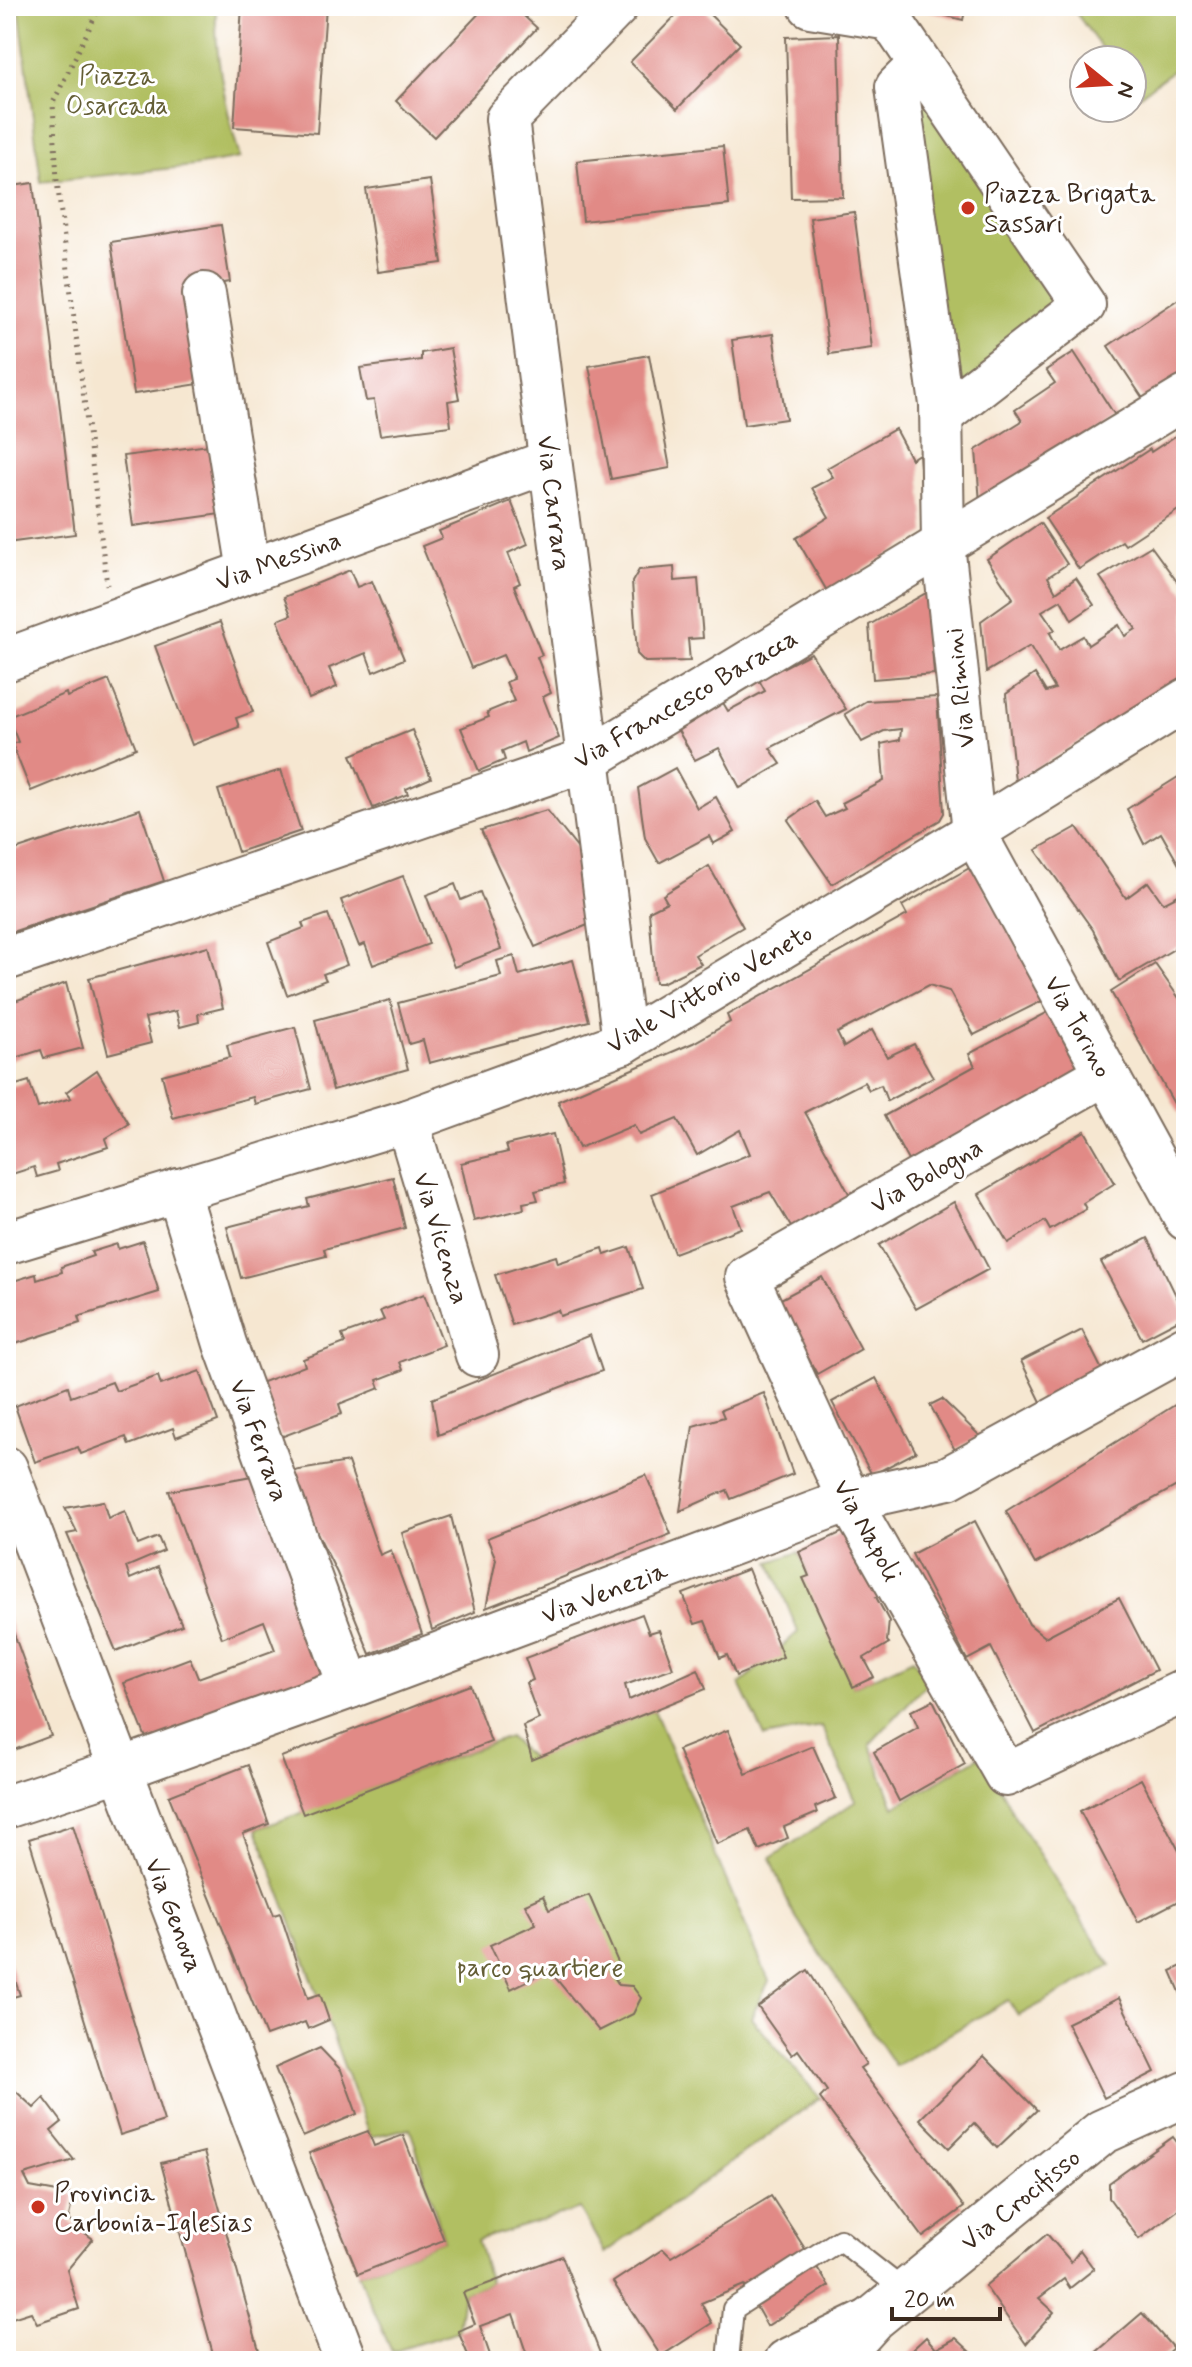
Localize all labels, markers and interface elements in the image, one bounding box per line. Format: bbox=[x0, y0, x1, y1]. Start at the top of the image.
north arrow bbox=[1068, 44, 1148, 124]
park label: Piazza Osarcada bbox=[66, 60, 168, 124]
text: N bbox=[1110, 78, 1141, 101]
place label: Piazza Brigata Sassari bbox=[984, 178, 1156, 242]
marker: Piazza Brigata Sassari bbox=[959, 199, 977, 217]
street label: Via Carrara bbox=[528, 434, 578, 573]
street label: Via Messina bbox=[211, 523, 346, 600]
street label: Via Francesco Baracca bbox=[568, 622, 804, 778]
street label: Via Rimini bbox=[938, 626, 984, 750]
street label: Viale Vittorio Veneto bbox=[601, 917, 819, 1063]
street label: Via Torino bbox=[1035, 970, 1119, 1084]
street label: Via Bologna bbox=[864, 1131, 991, 1224]
street label: Via Vicenza bbox=[404, 1169, 476, 1309]
street label: Via Ferrara bbox=[220, 1375, 296, 1507]
street label: Via Napoli bbox=[824, 1474, 908, 1588]
street label: Via Venezia bbox=[537, 1554, 673, 1633]
street label: Via Genova bbox=[136, 1854, 211, 1978]
park label: parco quartiere bbox=[456, 1952, 624, 1986]
street label: Via Crocifisso bbox=[954, 2142, 1088, 2259]
place label: Provincia Carbonia-Iglesias bbox=[54, 2177, 252, 2241]
marker: Provincia Carbonia-Iglesias bbox=[29, 2198, 47, 2216]
scale bar bbox=[892, 2271, 1000, 2321]
text: 20 m bbox=[904, 2285, 955, 2316]

